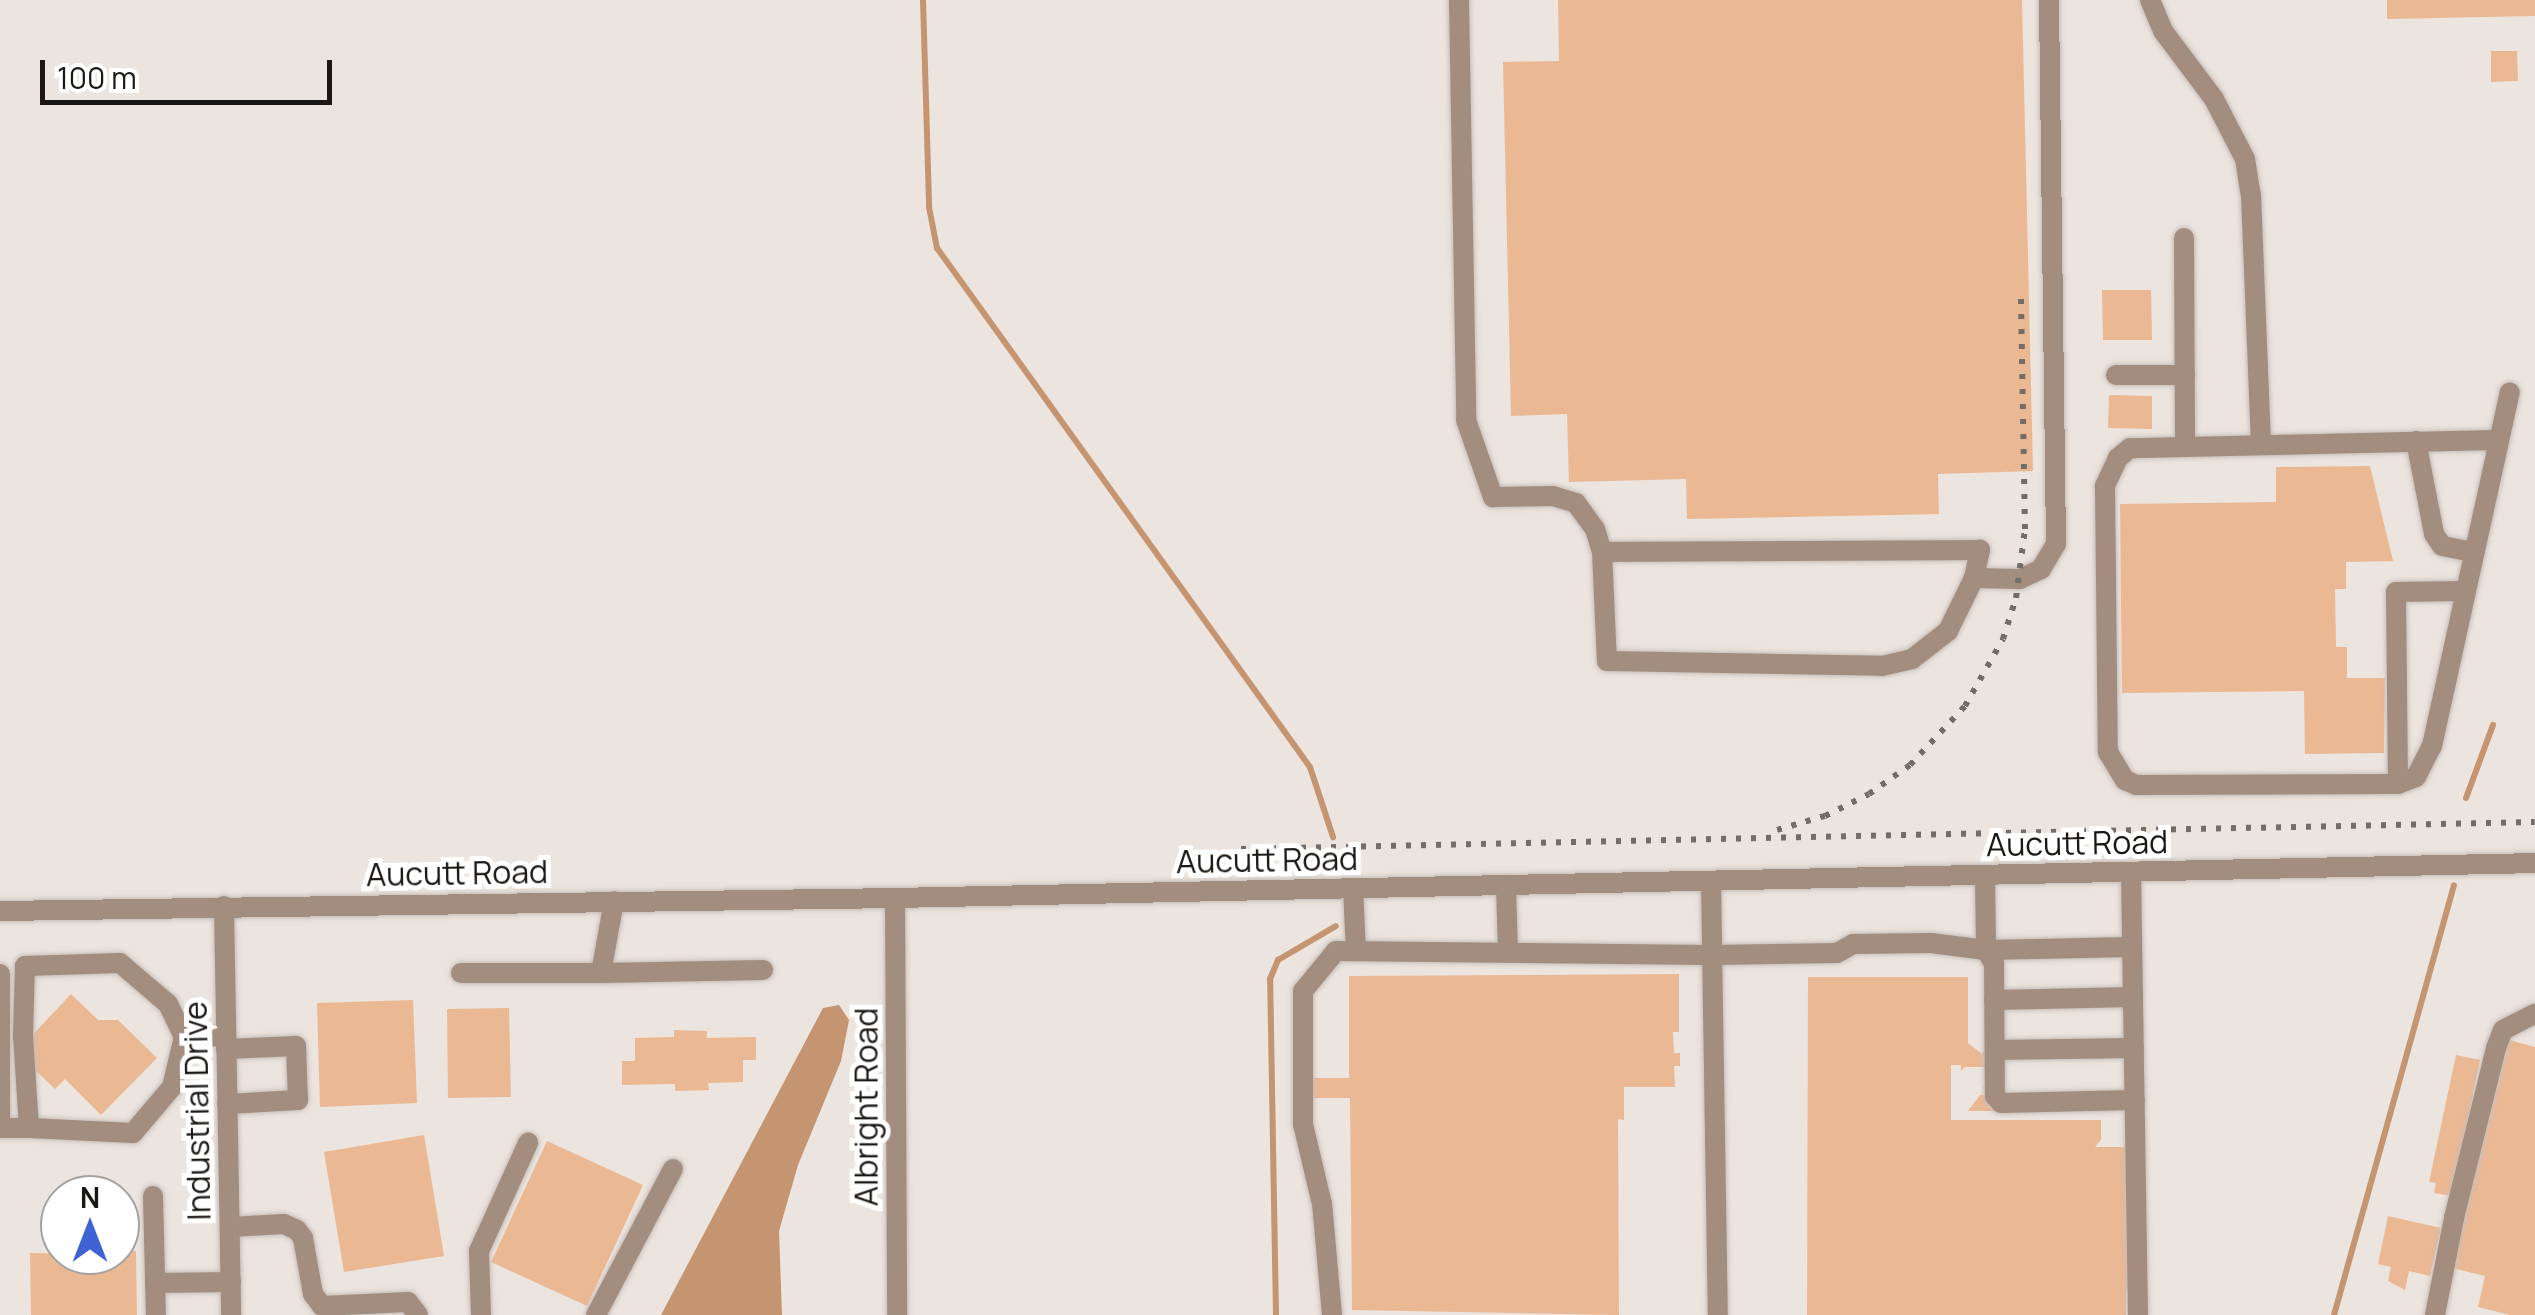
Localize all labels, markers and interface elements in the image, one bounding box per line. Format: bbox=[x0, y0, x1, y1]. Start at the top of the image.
scale bar bbox=[45, 40, 338, 102]
text: 100 m bbox=[57, 57, 137, 98]
street label: Aucutt Road bbox=[1986, 822, 2168, 864]
street label: Aucutt Road bbox=[1176, 839, 1358, 881]
street label: Aucutt Road bbox=[366, 852, 548, 894]
street label: Industrial Drive bbox=[176, 1001, 218, 1221]
street label: Albright Road bbox=[847, 1008, 885, 1206]
north arrow bbox=[40, 1175, 140, 1275]
text: N bbox=[80, 1178, 100, 1216]

